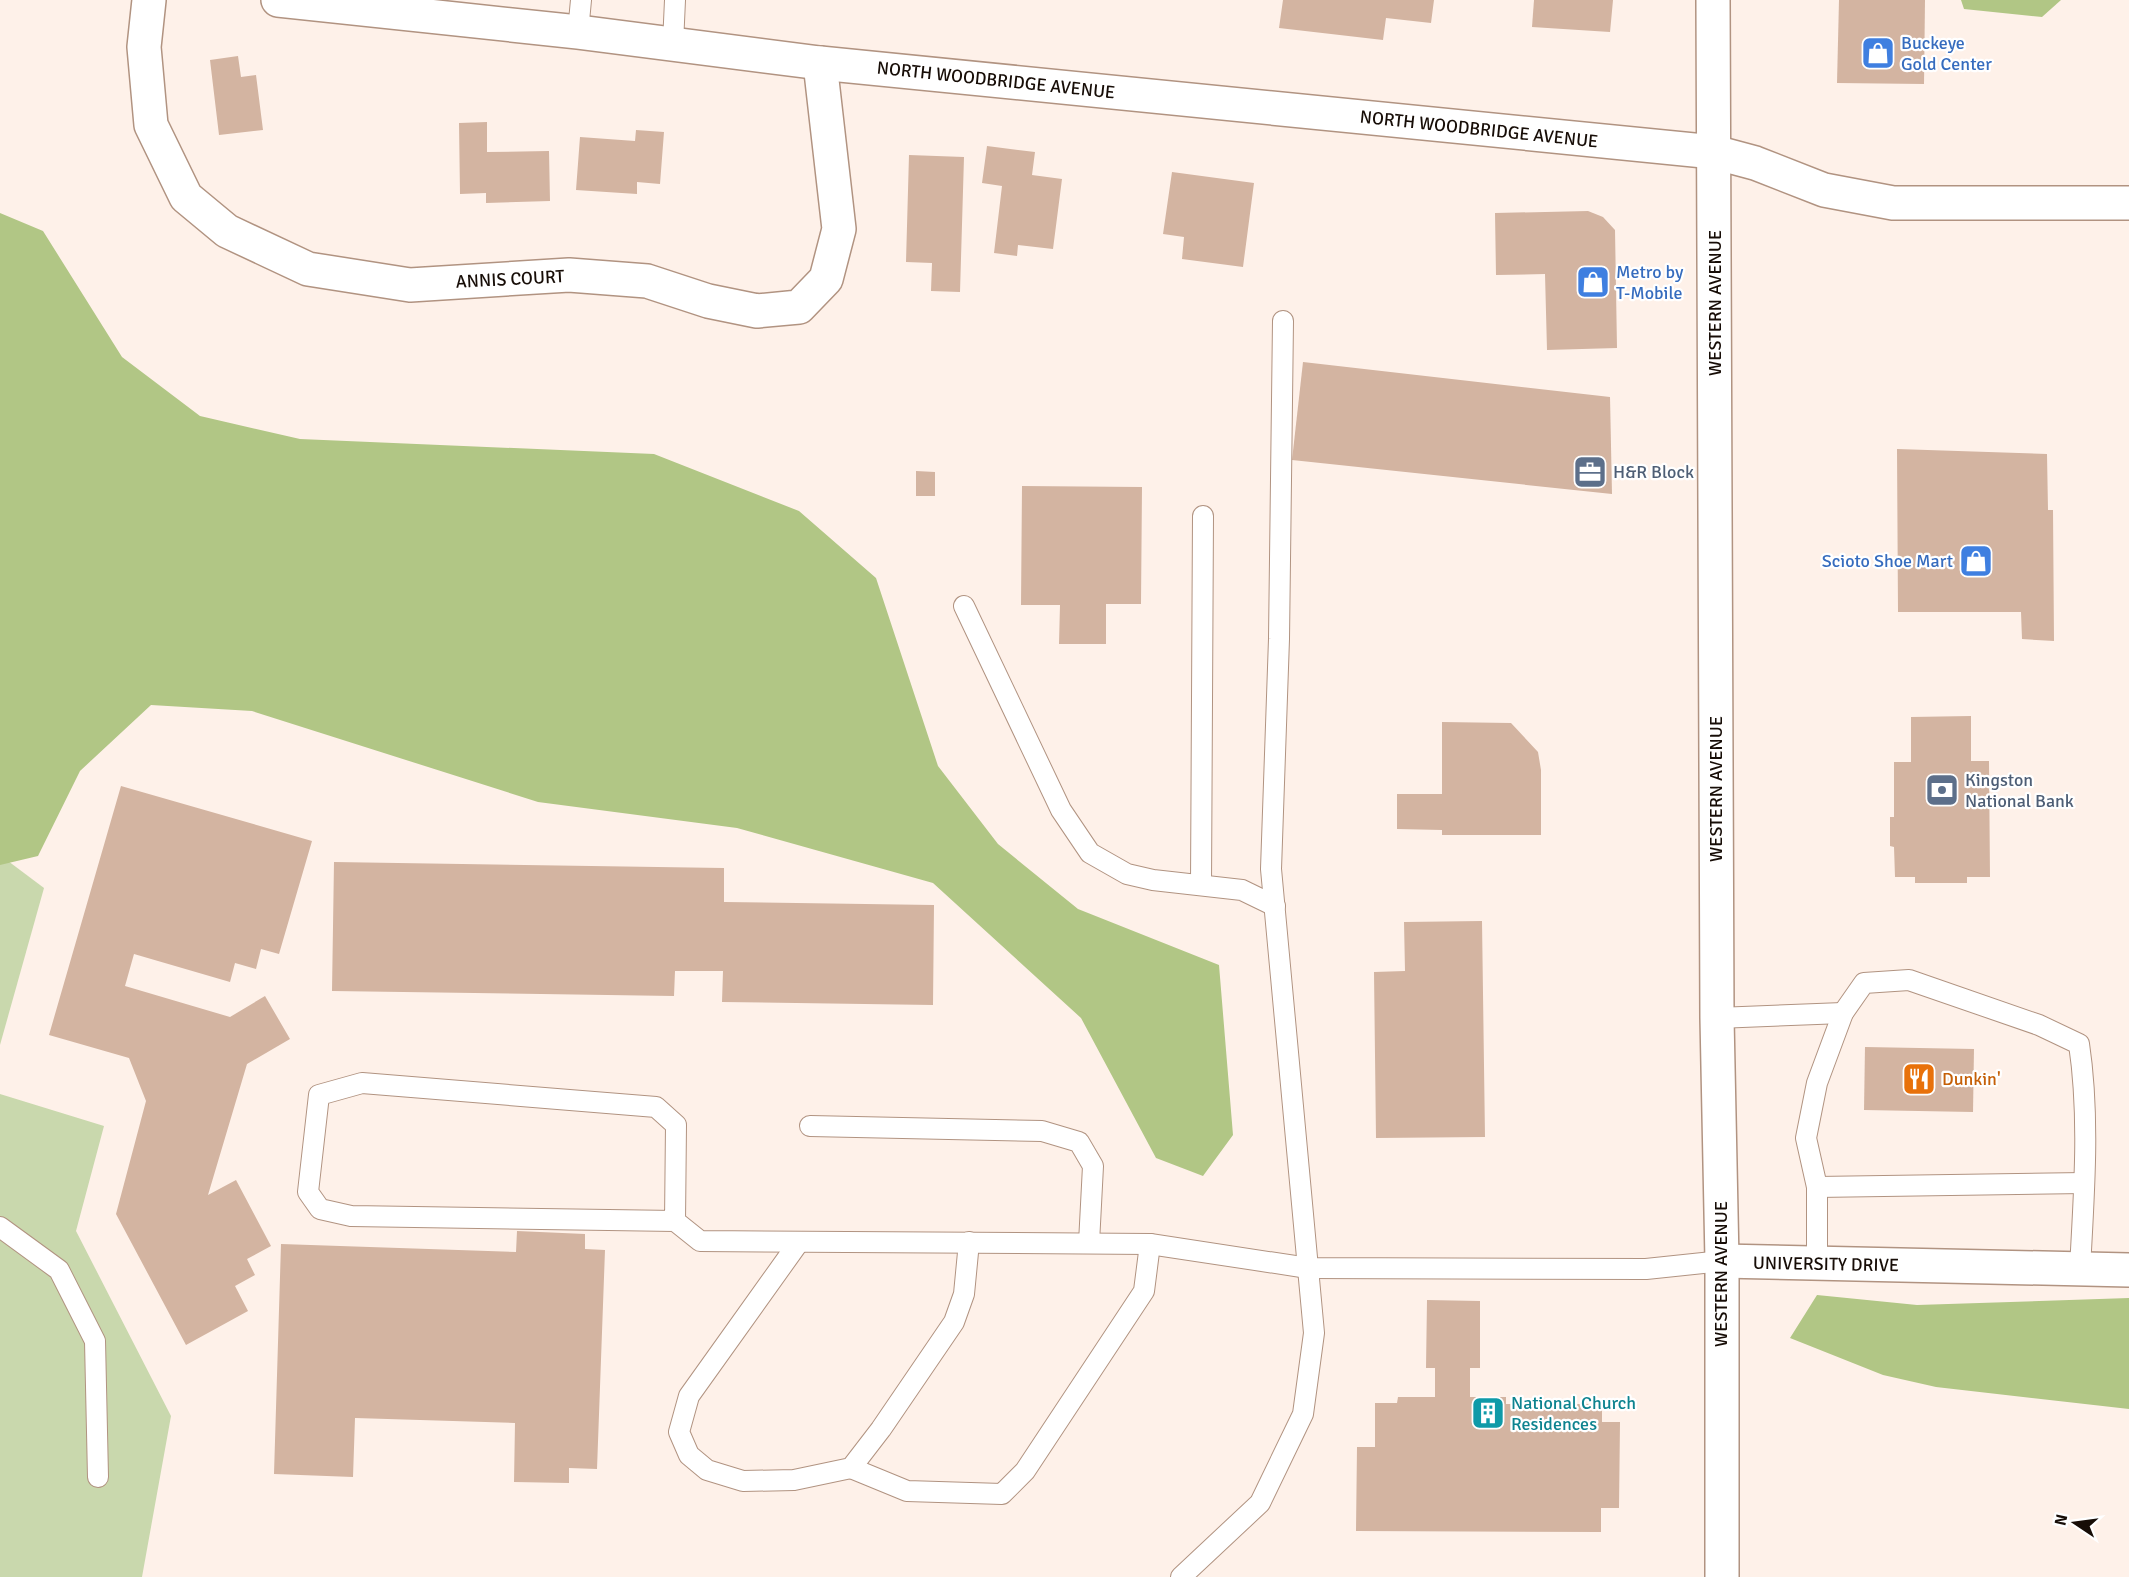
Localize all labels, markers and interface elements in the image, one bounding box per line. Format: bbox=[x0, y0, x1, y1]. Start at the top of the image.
place label: Buckeye Gold Center bbox=[1901, 32, 1992, 75]
shop icon: Buckeye Gold Center bbox=[1860, 35, 1896, 71]
street label: NORTH WOODBRIDGE AVENUE bbox=[876, 57, 1116, 103]
street label: NORTH WOODBRIDGE AVENUE bbox=[1359, 106, 1599, 152]
street label: WESTERN AVENUE bbox=[1704, 230, 1726, 376]
place label: Metro by T-Mobile bbox=[1616, 261, 1684, 304]
shop icon: Metro by T-Mobile bbox=[1575, 264, 1611, 300]
street label: ANNIS COURT bbox=[455, 265, 565, 293]
office icon: H&R Block bbox=[1572, 454, 1608, 490]
place label: H&R Block bbox=[1613, 461, 1694, 483]
shop icon: Scioto Shoe Mart bbox=[1958, 543, 1994, 579]
place label: Scioto Shoe Mart bbox=[1822, 550, 1953, 572]
street label: WESTERN AVENUE bbox=[1705, 716, 1727, 862]
place label: Kingston National Bank bbox=[1965, 769, 2074, 812]
bank icon: Kingston National Bank bbox=[1924, 772, 1960, 808]
restaurant icon: Dunkin' bbox=[1901, 1061, 1937, 1097]
place label: Dunkin' bbox=[1942, 1068, 2001, 1090]
street label: WESTERN AVENUE bbox=[1710, 1201, 1732, 1347]
street label: UNIVERSITY DRIVE bbox=[1753, 1252, 1899, 1276]
place label: National Church Residences bbox=[1511, 1392, 1636, 1435]
building icon: National Church Residences bbox=[1470, 1395, 1506, 1431]
north arrow bbox=[2045, 1493, 2105, 1553]
text: N bbox=[2050, 1512, 2072, 1528]

